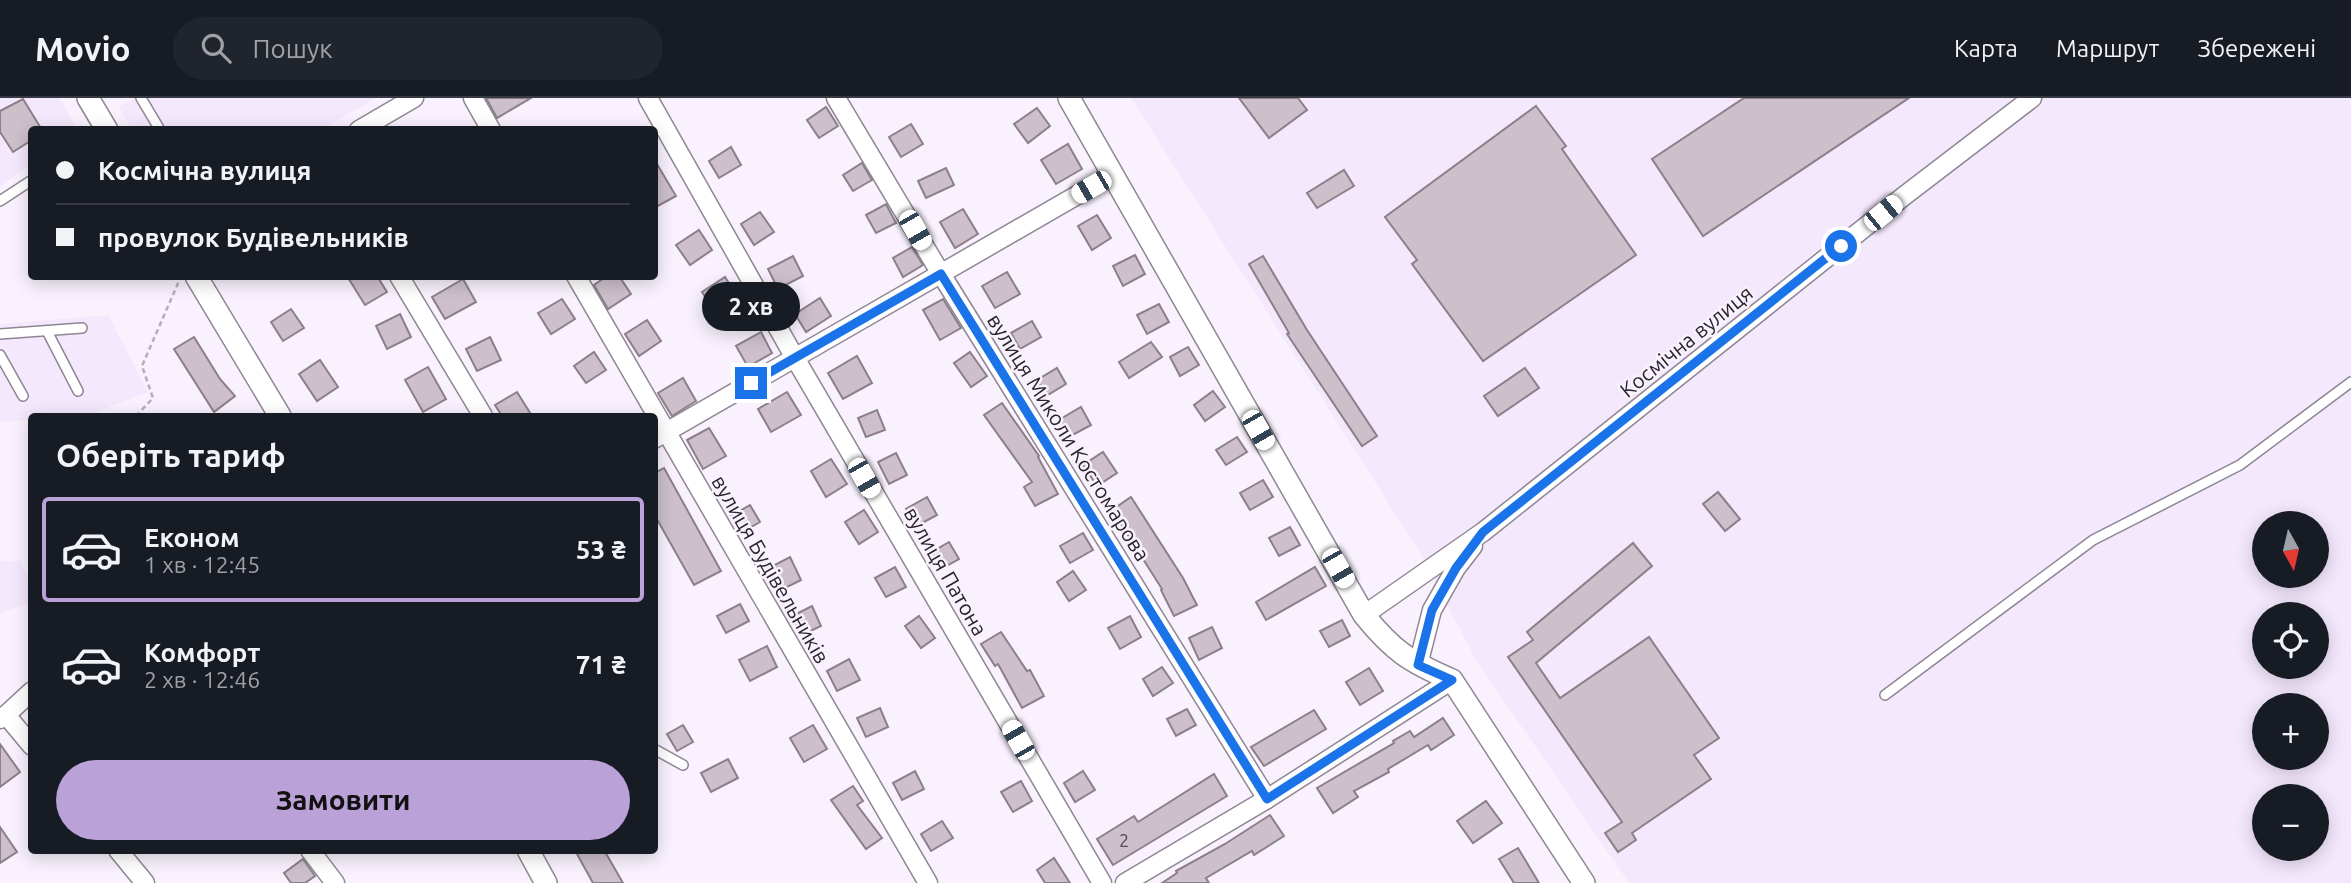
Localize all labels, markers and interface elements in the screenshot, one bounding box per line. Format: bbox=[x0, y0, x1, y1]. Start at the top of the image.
search box bbox=[173, 17, 663, 80]
icon: search bbox=[197, 29, 235, 67]
text: Movio bbox=[35, 30, 131, 67]
text: Пошук bbox=[253, 34, 333, 63]
text: Карта bbox=[1954, 35, 2018, 62]
text: Маршрут bbox=[2056, 35, 2159, 62]
text: Збережені bbox=[2197, 35, 2316, 62]
text: Космічна вулиця bbox=[98, 156, 311, 185]
car bbox=[1068, 167, 1115, 207]
car bbox=[1861, 192, 1906, 234]
car bbox=[896, 207, 935, 253]
text: провулок Будівельників bbox=[98, 223, 409, 252]
route start bbox=[1825, 230, 1857, 262]
street label: Космічна вулиця bbox=[1615, 280, 1757, 402]
callout: 2 хв bbox=[702, 282, 800, 330]
text: 2 хв bbox=[729, 294, 773, 319]
street label: вулиця Миколи Костомарова bbox=[983, 309, 1155, 565]
route end bbox=[735, 367, 767, 399]
car bbox=[1239, 407, 1278, 453]
text: Оберіть тариф bbox=[56, 437, 286, 473]
car bbox=[845, 455, 884, 501]
street label: вулиця Будівельників bbox=[707, 471, 835, 667]
street label: вулиця Патона bbox=[900, 502, 992, 640]
north arrow bbox=[2252, 511, 2329, 588]
map controls bbox=[2252, 511, 2329, 861]
icon: car bbox=[60, 518, 123, 581]
text: Економ bbox=[144, 523, 240, 552]
text: 53 ₴ bbox=[576, 535, 626, 564]
car bbox=[1319, 545, 1358, 591]
text: 1 хв · 12:45 bbox=[144, 552, 260, 577]
button: locate bbox=[2252, 602, 2329, 679]
icon: car bbox=[60, 633, 123, 696]
text: Комфорт bbox=[144, 638, 260, 667]
text: 71 ₴ bbox=[576, 650, 626, 679]
text: 2 хв · 12:46 bbox=[144, 667, 260, 692]
button: + bbox=[2252, 693, 2329, 770]
car bbox=[999, 717, 1038, 763]
button: Замовити bbox=[56, 760, 630, 840]
button: − bbox=[2252, 784, 2329, 861]
house number: 2 bbox=[1119, 830, 1129, 850]

